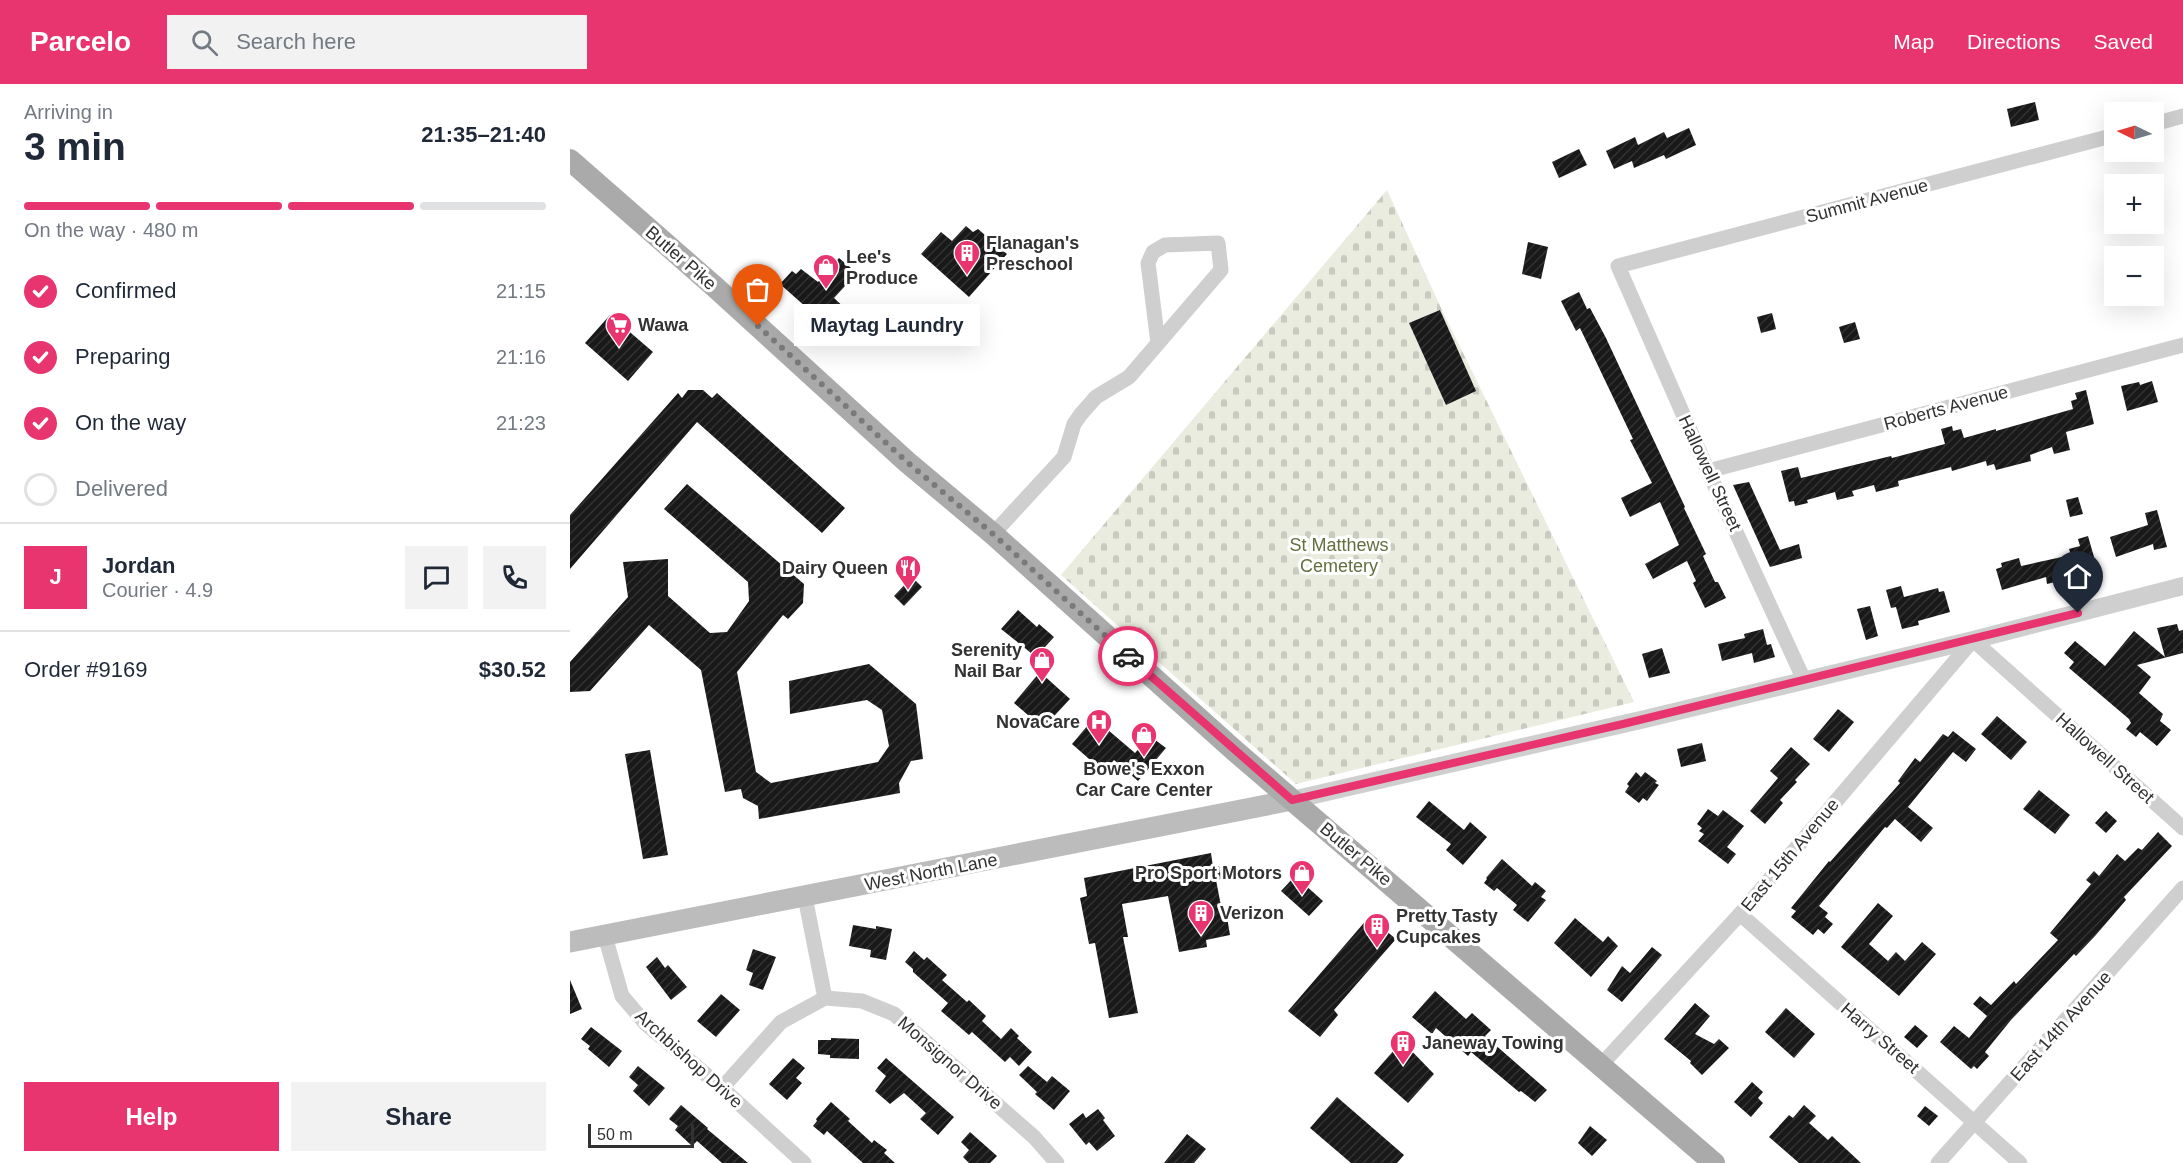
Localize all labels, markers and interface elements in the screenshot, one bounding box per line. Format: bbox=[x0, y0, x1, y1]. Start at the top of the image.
search box bbox=[167, 15, 587, 69]
text: Parcelo bbox=[30, 26, 131, 57]
icon: search bbox=[188, 26, 221, 59]
text: Search here bbox=[236, 29, 356, 54]
text: Map bbox=[1893, 30, 1934, 53]
text: Directions bbox=[1967, 30, 2060, 53]
text: Saved bbox=[2093, 30, 2153, 53]
text: Arriving in bbox=[24, 101, 113, 123]
north arrow bbox=[2104, 102, 2164, 162]
map controls bbox=[2104, 102, 2164, 306]
text: 21:35–21:40 bbox=[421, 122, 546, 147]
text: 3 min bbox=[24, 125, 126, 168]
button: + bbox=[2104, 174, 2164, 234]
street label: Summit Avenue bbox=[1804, 175, 1930, 227]
text: On the way · 480 m bbox=[24, 219, 199, 241]
street label: Butler Pike bbox=[642, 222, 720, 294]
place label: Flanagan's Preschool bbox=[986, 233, 1079, 274]
building icon: Flanagan's Preschool bbox=[952, 238, 982, 276]
button: − bbox=[2104, 246, 2164, 306]
place label: Lee's Produce bbox=[846, 247, 918, 288]
shop icon: Lee's Produce bbox=[811, 252, 841, 290]
pin bbox=[732, 264, 783, 326]
icon: bag bbox=[741, 273, 774, 306]
icon: check bbox=[24, 275, 57, 308]
text: Confirmed bbox=[75, 278, 176, 303]
text: 21:15 bbox=[496, 280, 546, 302]
callout: Maytag Laundry bbox=[794, 305, 980, 347]
supermarket icon: Wawa bbox=[604, 310, 634, 348]
text: Maytag Laundry bbox=[810, 314, 964, 336]
place label: Wawa bbox=[638, 315, 689, 335]
icon: check bbox=[24, 341, 57, 374]
text: Preparing bbox=[75, 344, 170, 369]
text: 21:16 bbox=[496, 346, 546, 368]
street label: Roberts Avenue bbox=[1882, 382, 2010, 434]
icon: check bbox=[24, 407, 57, 440]
text: On the way bbox=[75, 410, 186, 435]
text: 21:23 bbox=[496, 412, 546, 434]
street label: Hallowell Street bbox=[1675, 412, 1745, 534]
text: Delivered bbox=[75, 476, 168, 501]
park label: St Matthews Cemetery bbox=[1289, 535, 1389, 576]
button: chat bbox=[405, 546, 468, 609]
button: phone bbox=[483, 546, 546, 609]
pin bbox=[2052, 551, 2103, 613]
text: Jordan bbox=[102, 553, 175, 578]
restaurant icon: Dairy Queen bbox=[893, 553, 923, 591]
place label: Dairy Queen bbox=[782, 558, 888, 578]
icon: home bbox=[2061, 560, 2094, 593]
text: J bbox=[49, 564, 62, 589]
text: Courier · 4.9 bbox=[102, 579, 213, 601]
courier bbox=[1098, 626, 1158, 686]
place label: Serenity Nail Bar bbox=[951, 640, 1022, 681]
icon: car bbox=[1112, 640, 1145, 673]
shop icon: Serenity Nail Bar bbox=[1027, 645, 1057, 683]
text: Order #9169 bbox=[24, 657, 148, 682]
text: $30.52 bbox=[479, 657, 546, 682]
hospital icon: NovaCare bbox=[1084, 707, 1114, 745]
street label: Hallowell Street bbox=[2052, 709, 2158, 807]
place label: NovaCare bbox=[996, 712, 1080, 732]
shop icon: Bowe's Exxon Car Care Center bbox=[1129, 720, 1159, 758]
place label: Bowe's Exxon Car Care Center bbox=[1075, 759, 1213, 800]
street label: East 15th Avenue bbox=[1737, 795, 1843, 915]
street label: Butler Pike bbox=[1316, 818, 1396, 890]
street label: West North Lane bbox=[863, 849, 999, 895]
shop icon: Pro Sport Motors bbox=[1287, 858, 1317, 896]
place label: Pro Sport Motors bbox=[1135, 863, 1282, 883]
building icon: Verizon bbox=[1186, 898, 1216, 936]
place label: Verizon bbox=[1220, 903, 1284, 923]
place label: Pretty Tasty Cupcakes bbox=[1396, 906, 1498, 947]
building icon: Pretty Tasty Cupcakes bbox=[1362, 911, 1392, 949]
street label: East 14th Avenue bbox=[2006, 967, 2116, 1085]
street label: Harry Street bbox=[1837, 999, 1923, 1077]
street label: Archbishop Drive bbox=[631, 1006, 747, 1112]
street label: Monsignor Drive bbox=[894, 1012, 1006, 1114]
building icon: Janeway Towing bbox=[1388, 1028, 1418, 1066]
place label: Janeway Towing bbox=[1422, 1033, 1564, 1053]
button: Help bbox=[24, 1082, 279, 1151]
button: Share bbox=[291, 1082, 546, 1151]
scale bar bbox=[588, 1121, 694, 1148]
text: 50 m bbox=[597, 1126, 633, 1143]

